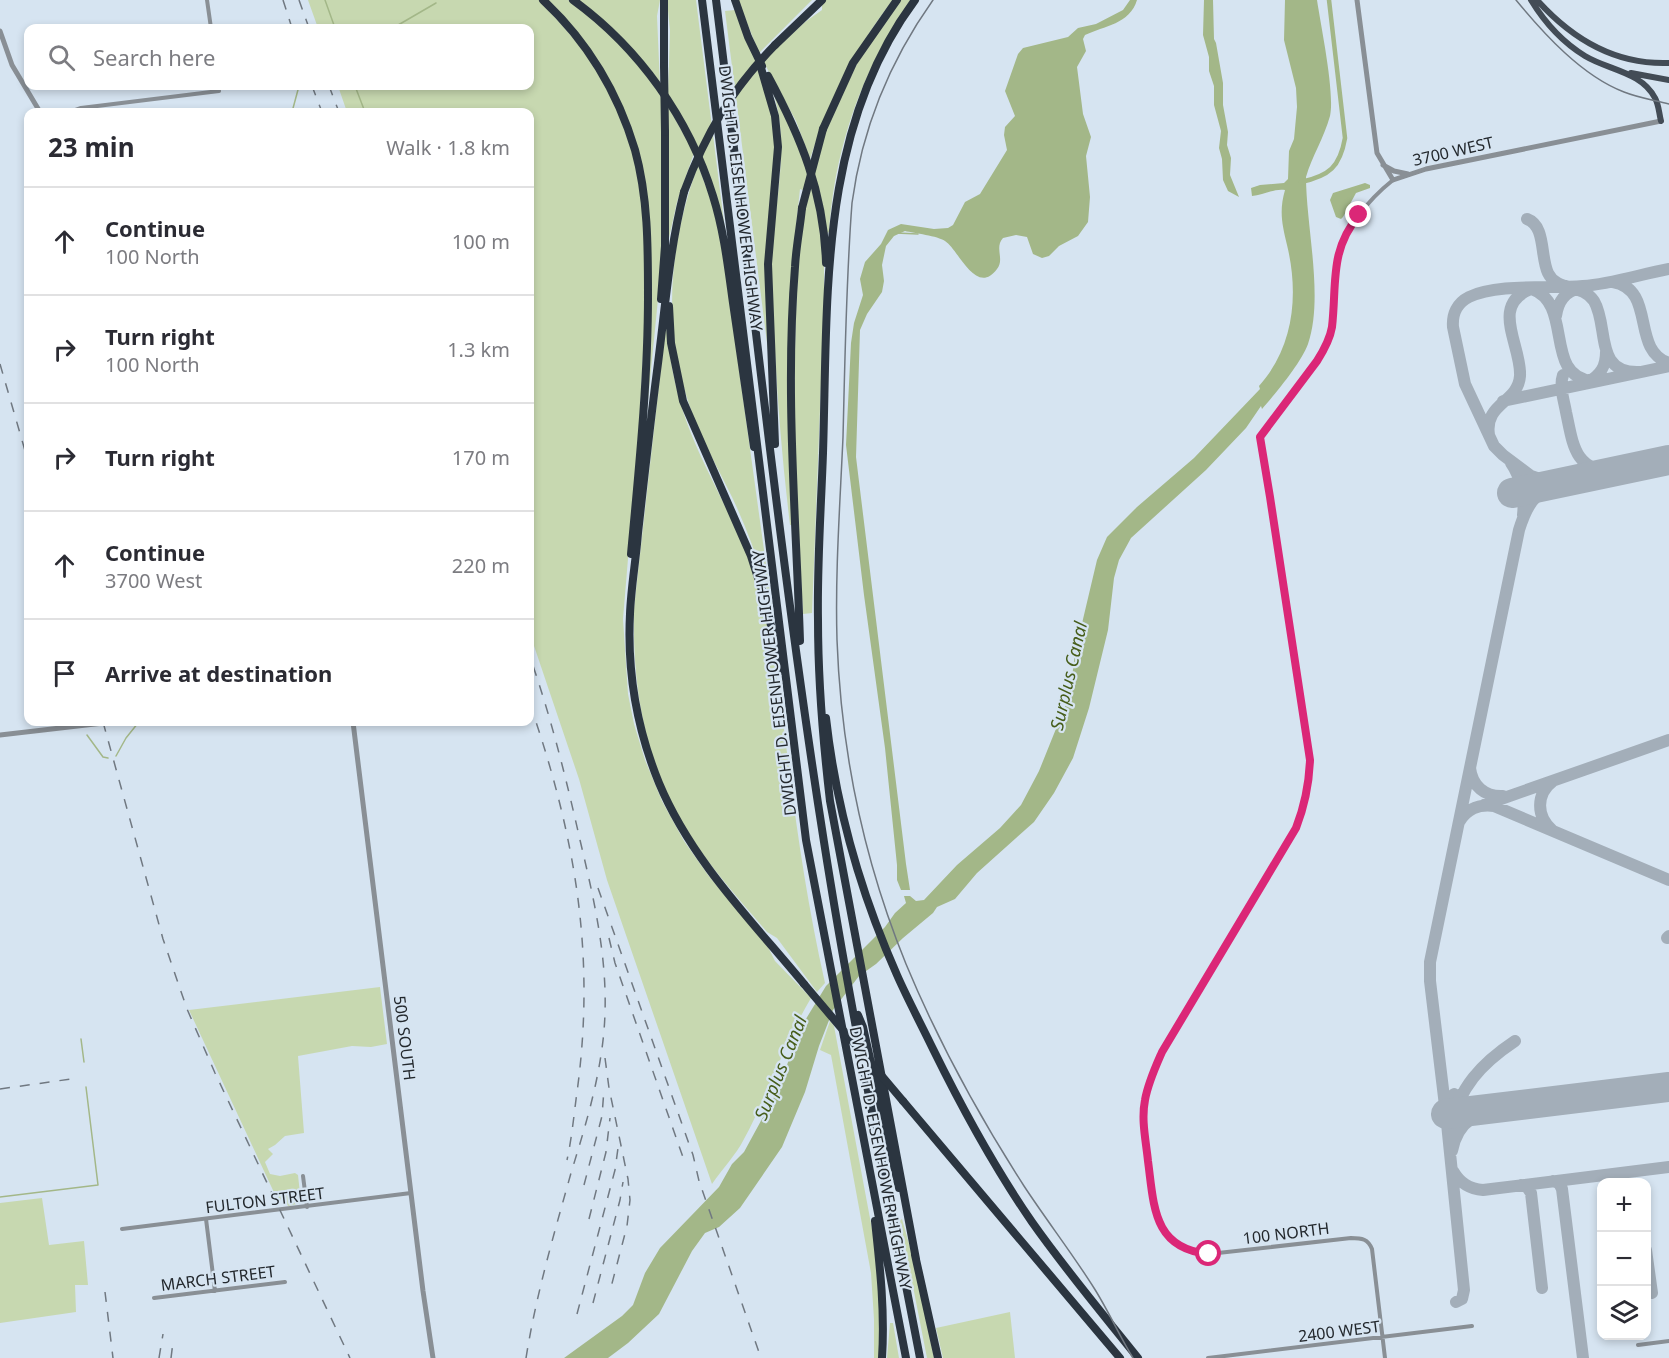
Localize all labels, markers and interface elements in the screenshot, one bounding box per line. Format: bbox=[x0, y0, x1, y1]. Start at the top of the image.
search box bbox=[24, 24, 534, 90]
icon: search bbox=[45, 41, 78, 74]
text: Search here bbox=[93, 42, 215, 72]
street label: DWIGHT D. EISENHOWER HIGHWAY bbox=[714, 64, 768, 333]
text: 23 min bbox=[48, 129, 135, 165]
street label: 3700 WEST bbox=[1410, 131, 1496, 171]
text: Walk · 1.8 km bbox=[386, 134, 510, 161]
route end bbox=[1345, 201, 1371, 227]
text: Continue bbox=[105, 213, 205, 243]
icon: ahead bbox=[48, 225, 81, 258]
text: 100 m bbox=[452, 228, 510, 255]
text: 100 North bbox=[105, 243, 200, 270]
text: Turn right bbox=[105, 321, 215, 351]
icon: right bbox=[48, 333, 81, 366]
text: 1.3 km bbox=[447, 336, 510, 363]
text: 100 North bbox=[105, 351, 200, 378]
icon: right bbox=[48, 441, 81, 474]
text: Turn right bbox=[105, 442, 215, 472]
text: 170 m bbox=[452, 444, 510, 471]
text: Continue bbox=[105, 537, 205, 567]
street label: DWIGHT D. EISENHOWER HIGHWAY bbox=[747, 548, 801, 817]
icon: ahead bbox=[48, 549, 81, 582]
text: 220 m bbox=[452, 552, 510, 579]
text: 3700 West bbox=[105, 567, 202, 594]
water label: Surplus Canal bbox=[1044, 619, 1092, 732]
icon: arrive bbox=[48, 657, 81, 690]
text: Arrive at destination bbox=[105, 658, 332, 688]
street label: 500 SOUTH bbox=[389, 994, 421, 1082]
water label: Surplus Canal bbox=[748, 1011, 812, 1123]
street label: DWIGHT D. EISENHOWER HIGHWAY bbox=[845, 1025, 917, 1292]
map controls bbox=[1597, 1178, 1651, 1340]
button: + bbox=[1597, 1178, 1651, 1232]
street label: FULTON STREET bbox=[204, 1182, 326, 1218]
street label: 100 NORTH bbox=[1241, 1217, 1331, 1249]
button: − bbox=[1597, 1232, 1651, 1286]
route start bbox=[1195, 1240, 1221, 1266]
street label: MARCH STREET bbox=[160, 1260, 277, 1296]
button: layers bbox=[1597, 1286, 1651, 1340]
street label: 2400 WEST bbox=[1297, 1315, 1381, 1347]

